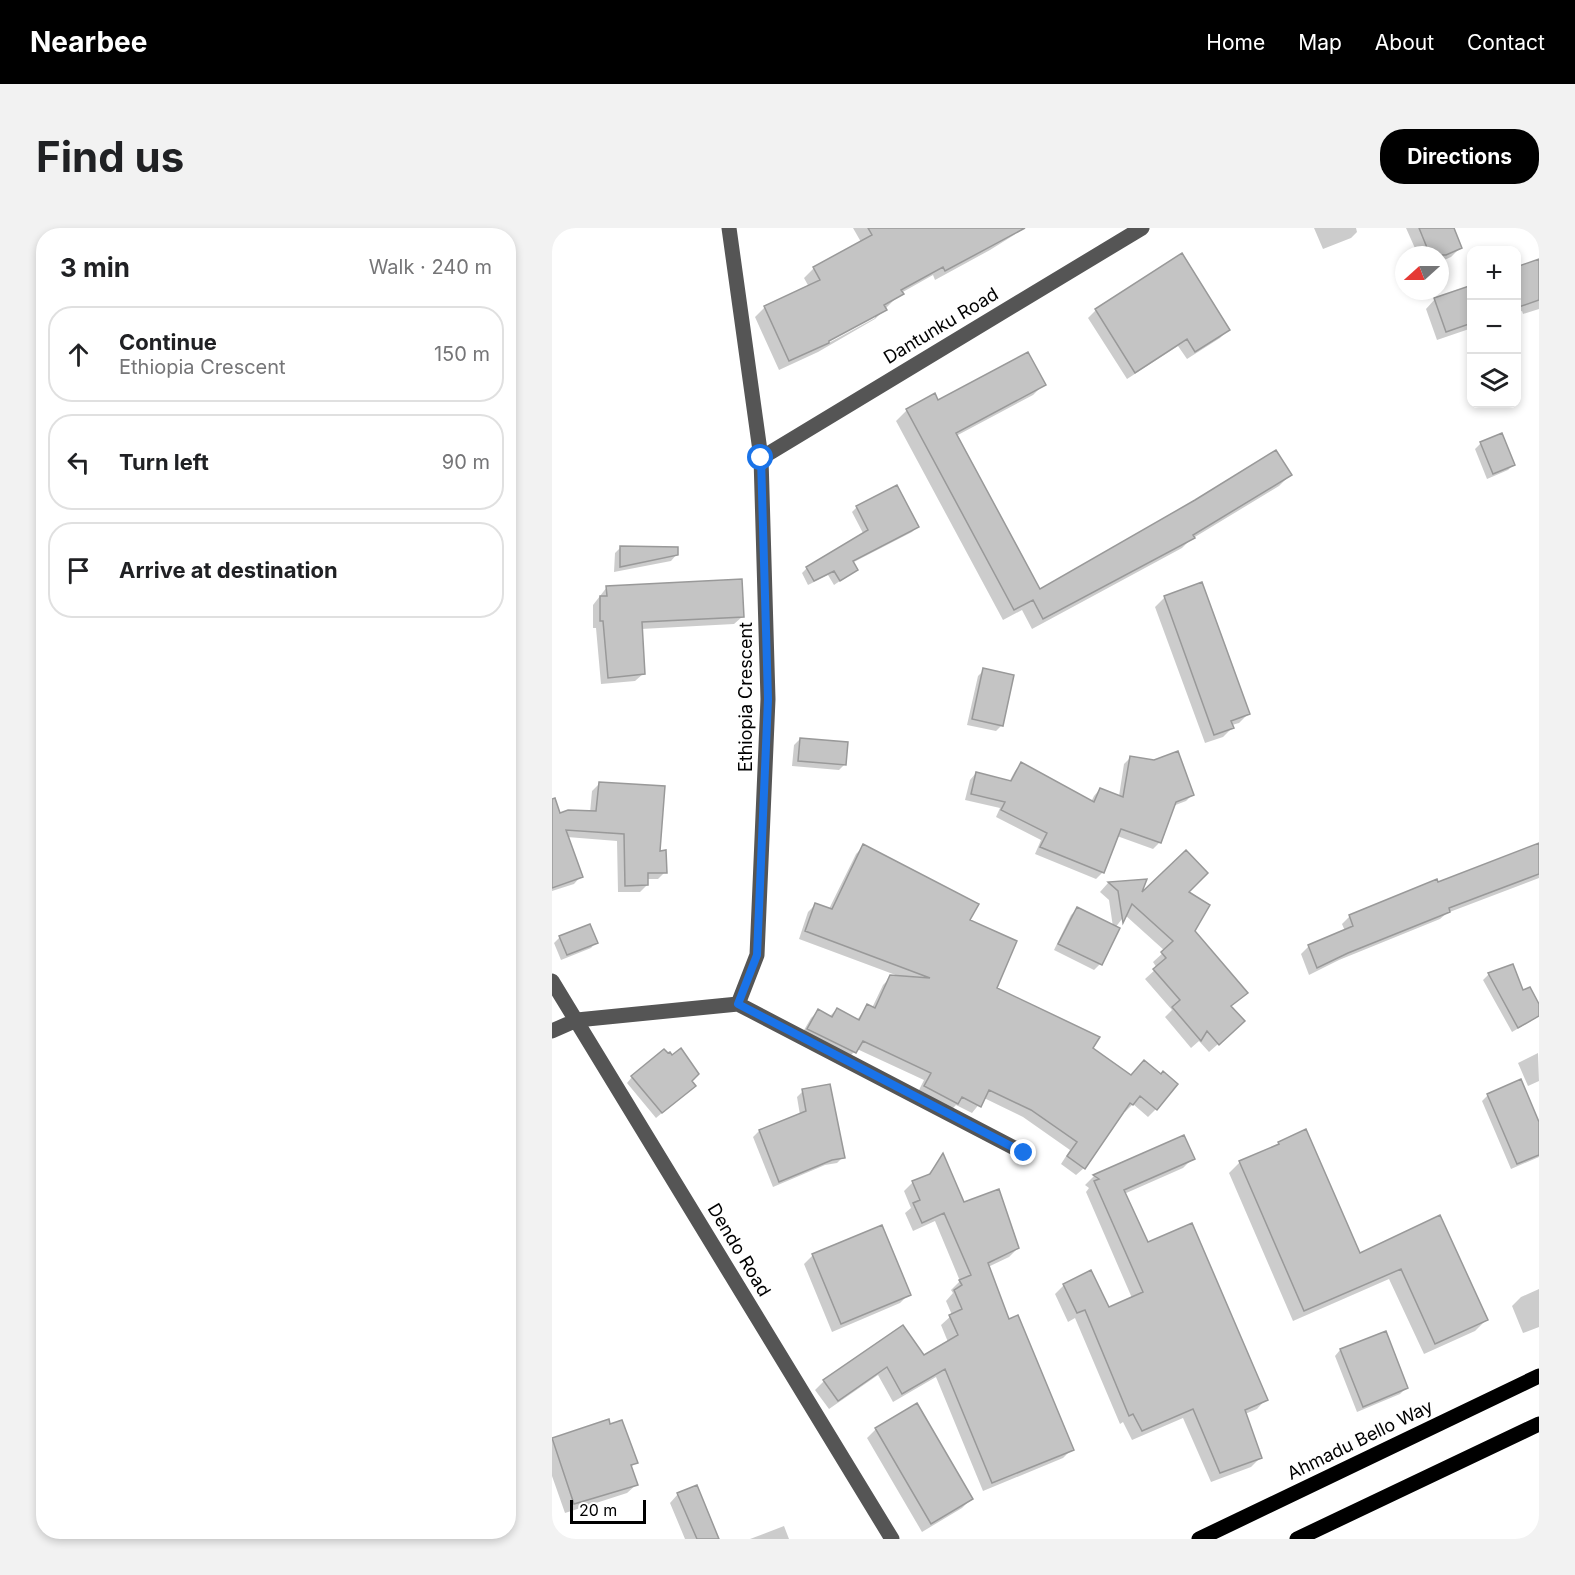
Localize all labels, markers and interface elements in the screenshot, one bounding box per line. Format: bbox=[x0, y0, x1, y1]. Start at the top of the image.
text: Nearbee bbox=[30, 25, 147, 59]
text: Home bbox=[1206, 30, 1265, 55]
text: Map bbox=[1298, 30, 1342, 55]
text: About bbox=[1375, 30, 1434, 55]
text: Contact bbox=[1467, 30, 1545, 55]
button: Directions bbox=[1380, 129, 1539, 184]
text: Find us bbox=[36, 131, 184, 182]
north arrow bbox=[1395, 246, 1449, 300]
map controls bbox=[1467, 246, 1521, 408]
button: + bbox=[1467, 246, 1521, 300]
text: 3 min bbox=[60, 252, 130, 283]
text: Walk · 240 m bbox=[369, 255, 492, 279]
street label: Dantunku Road bbox=[880, 283, 1002, 368]
button: − bbox=[1467, 300, 1521, 354]
text: Continue bbox=[119, 329, 217, 355]
icon: ahead bbox=[62, 338, 95, 371]
text: 150 m bbox=[434, 342, 490, 366]
button: layers bbox=[1467, 354, 1521, 408]
text: Ethiopia Crescent bbox=[119, 355, 286, 379]
route start bbox=[747, 444, 773, 470]
icon: left bbox=[62, 446, 95, 479]
text: Turn left bbox=[119, 449, 209, 475]
text: 90 m bbox=[442, 450, 490, 474]
icon: arrive bbox=[62, 554, 95, 587]
text: Arrive at destination bbox=[119, 557, 338, 583]
street label: Ethiopia Crescent bbox=[735, 622, 756, 772]
route end bbox=[1010, 1139, 1036, 1165]
street label: Dendo Road bbox=[704, 1200, 775, 1300]
street label: Ahmadu Bello Way bbox=[1284, 1395, 1436, 1484]
scale bar bbox=[570, 1497, 646, 1524]
text: 20 m bbox=[579, 1500, 617, 1520]

